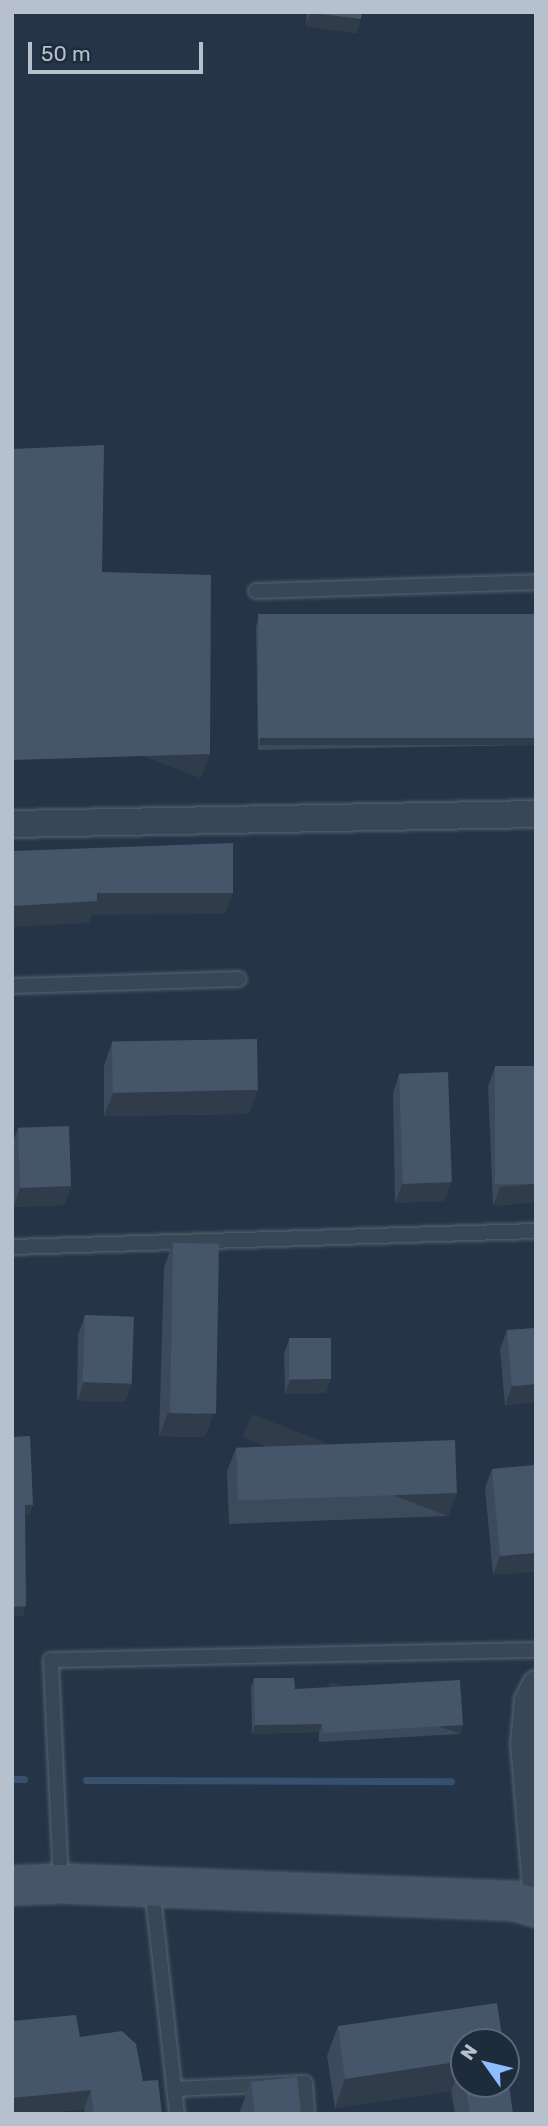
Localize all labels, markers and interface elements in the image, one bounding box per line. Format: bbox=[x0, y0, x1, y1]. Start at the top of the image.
scale bar bbox=[32, 28, 206, 72]
text: 50 m bbox=[41, 41, 91, 66]
north arrow bbox=[450, 2028, 520, 2098]
text: N bbox=[455, 2040, 482, 2064]

